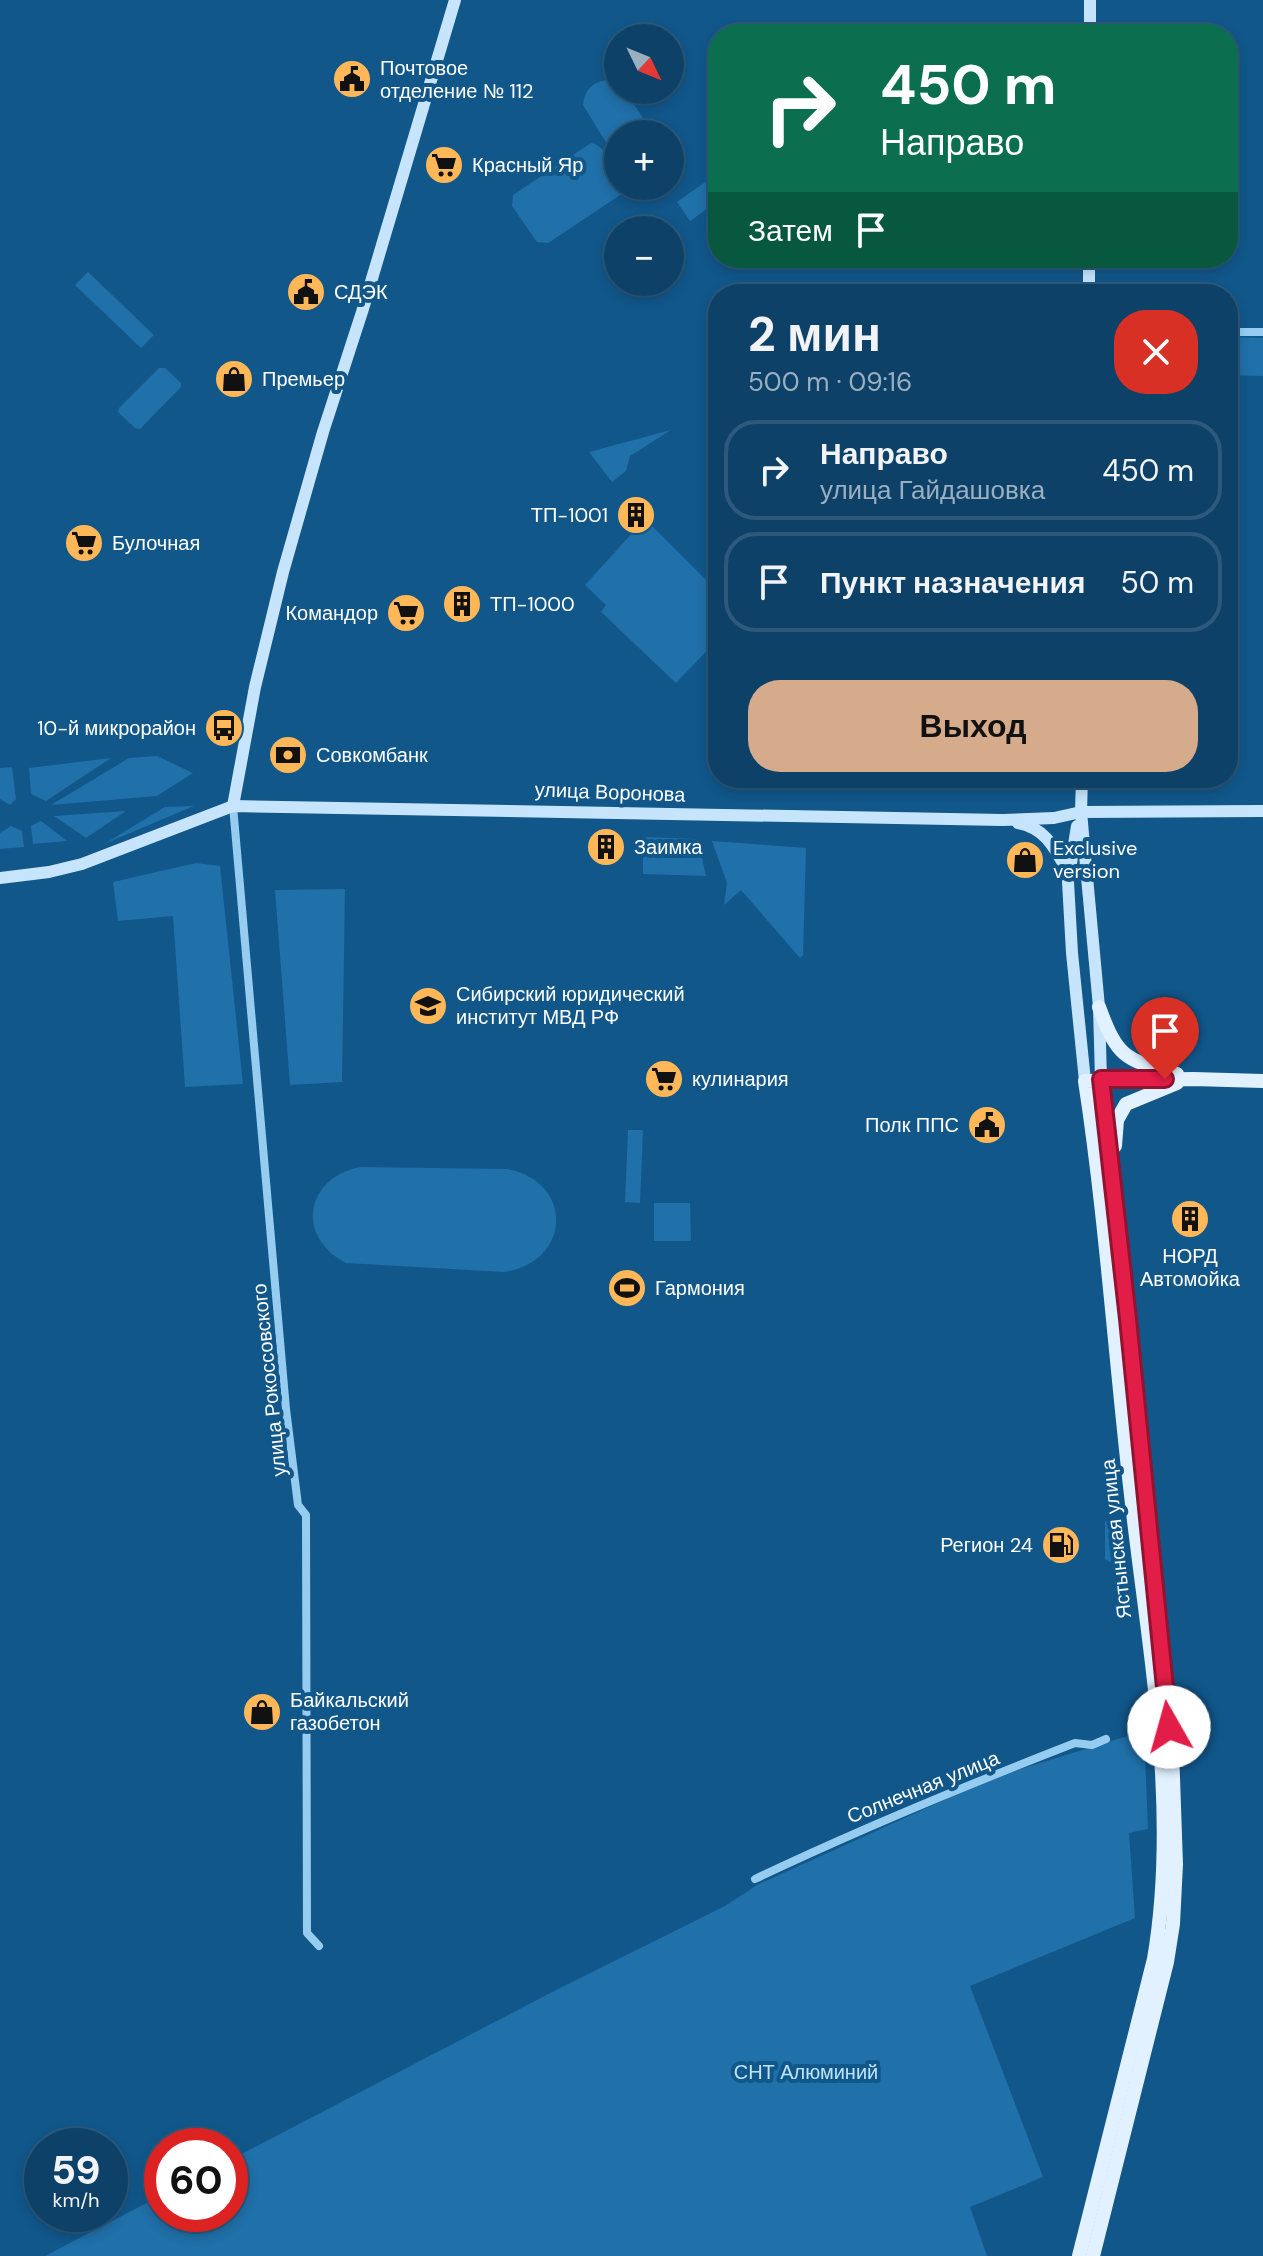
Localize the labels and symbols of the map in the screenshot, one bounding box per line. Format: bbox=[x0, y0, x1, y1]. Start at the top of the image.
north arrow bbox=[604, 24, 684, 104]
place label: Почтовое отделение № 112 bbox=[380, 55, 534, 104]
public building icon: Почтовое отделение № 112 bbox=[331, 58, 373, 100]
supermarket icon: Красный Яр bbox=[423, 144, 465, 186]
place label: Красный Яр bbox=[472, 152, 583, 178]
public building icon: СДЭК bbox=[285, 271, 327, 313]
place label: СДЭК bbox=[334, 279, 388, 305]
shop icon: Премьер bbox=[213, 358, 255, 400]
place label: Премьер bbox=[262, 366, 345, 392]
building icon: ТП-1001 bbox=[615, 494, 657, 536]
place label: ТП-1001 bbox=[531, 502, 608, 528]
supermarket icon: Булочная bbox=[63, 522, 105, 564]
place label: Булочная bbox=[112, 530, 200, 556]
building icon: ТП-1000 bbox=[441, 583, 483, 625]
place label: ТП-1000 bbox=[490, 591, 575, 617]
supermarket icon: Командор bbox=[385, 592, 427, 634]
place label: Командор bbox=[285, 600, 378, 626]
bus stop icon: 10-й микрорайон bbox=[203, 707, 245, 749]
place label: 10-й микрорайон bbox=[37, 715, 196, 741]
bank icon: Совкомбанк bbox=[267, 734, 309, 776]
place label: Совкомбанк bbox=[316, 742, 428, 768]
street label: улица Воронова bbox=[534, 776, 687, 808]
building icon: Заимка bbox=[585, 826, 627, 868]
place label: Заимка bbox=[634, 834, 703, 860]
place label: Exclusive version bbox=[1053, 835, 1137, 884]
shop icon: Exclusive version bbox=[1004, 839, 1046, 881]
place label: Сибирский юридический институт МВД РФ bbox=[456, 981, 685, 1030]
school or university icon: Сибирский юридический институт МВД РФ bbox=[407, 985, 449, 1027]
pin bbox=[1131, 997, 1199, 1079]
supermarket icon: кулинария bbox=[643, 1058, 685, 1100]
place label: кулинария bbox=[692, 1066, 789, 1092]
public building icon: Полк ППС bbox=[966, 1104, 1008, 1146]
place label: Полк ППС bbox=[865, 1112, 959, 1138]
building icon: НОРД Автомойка bbox=[1169, 1198, 1211, 1240]
place label: НОРД Автомойка bbox=[1140, 1243, 1241, 1292]
sports icon: Гармония bbox=[606, 1267, 648, 1309]
place label: Гармония bbox=[655, 1275, 745, 1301]
street label: улица Рокоссовского bbox=[246, 1282, 292, 1478]
street label: Ястынская улица bbox=[1095, 1457, 1137, 1620]
fuel station icon: Регион 24 bbox=[1040, 1524, 1082, 1566]
place label: Регион 24 bbox=[940, 1532, 1033, 1558]
position arrow bbox=[1127, 1685, 1211, 1769]
place label: Байкальский газобетон bbox=[290, 1687, 409, 1736]
shop icon: Байкальский газобетон bbox=[241, 1691, 283, 1733]
street label: Солнечная улица bbox=[843, 1744, 1004, 1829]
park label: СНТ Алюминий bbox=[734, 2059, 878, 2085]
speed limit sign: 60 bbox=[144, 2128, 248, 2232]

